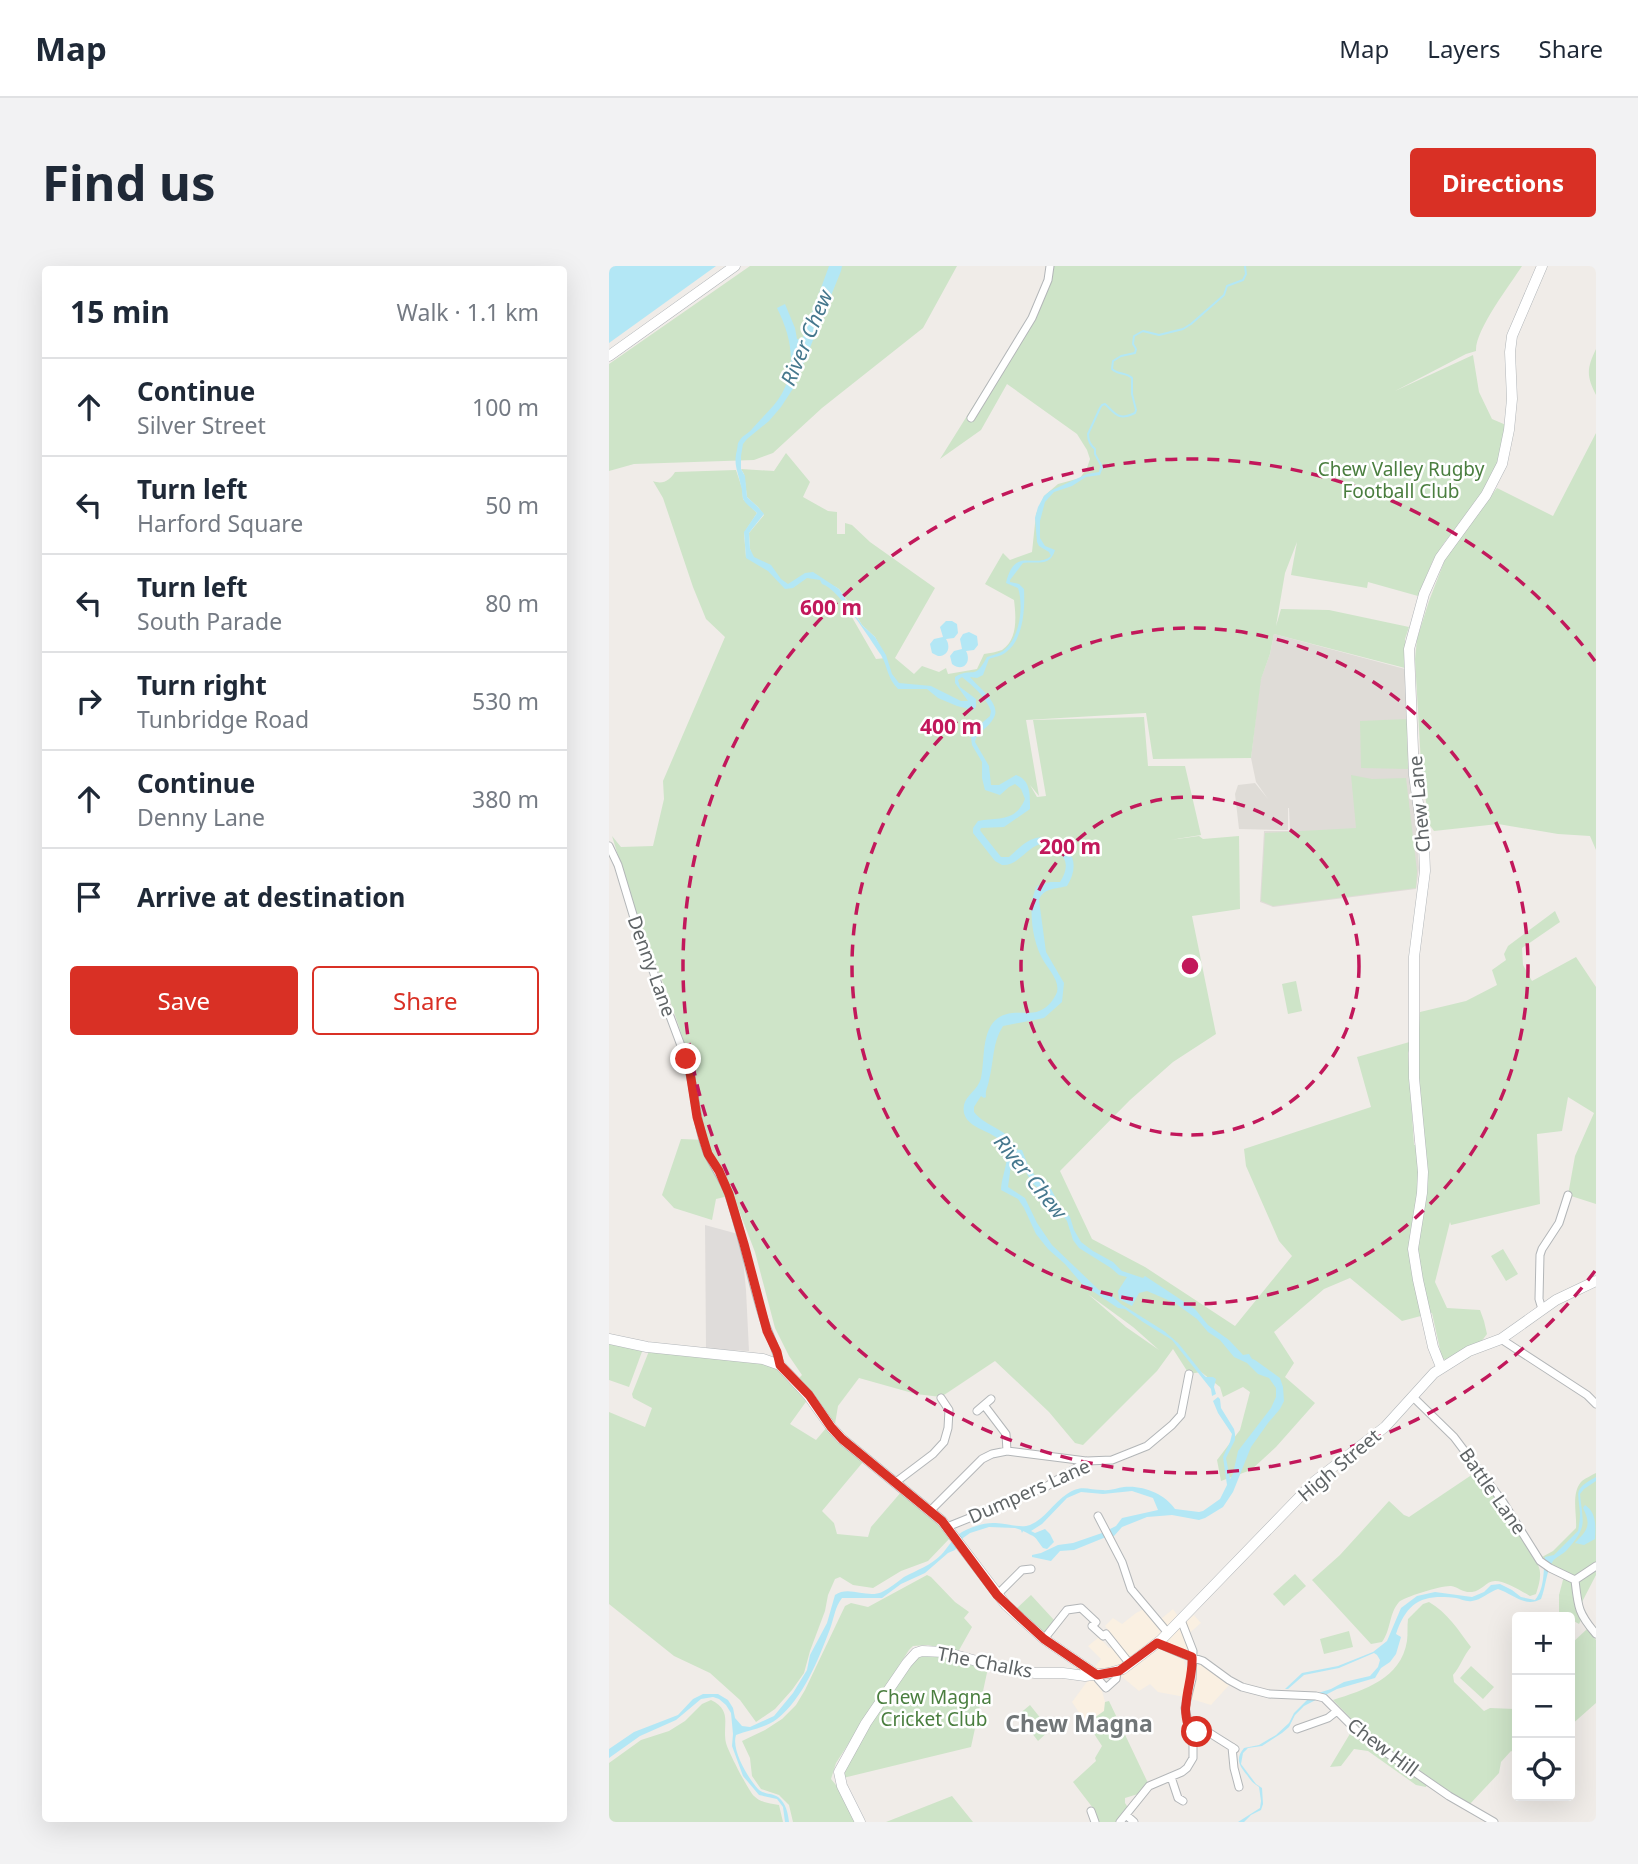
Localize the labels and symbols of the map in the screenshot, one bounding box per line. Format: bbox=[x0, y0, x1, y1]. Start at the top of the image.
water label: River Chew bbox=[773, 285, 839, 390]
park label: Chew Valley Rugby Football Club bbox=[1318, 456, 1485, 504]
text: 600 m bbox=[800, 593, 862, 621]
text: 400 m bbox=[920, 712, 982, 740]
street label: Chew Lane bbox=[1402, 755, 1436, 853]
text: 200 m bbox=[1039, 832, 1101, 860]
street label: Denny Lane bbox=[622, 912, 682, 1020]
centre of rings bbox=[1178, 954, 1202, 978]
route end bbox=[670, 1043, 701, 1074]
water label: River Chew bbox=[988, 1128, 1074, 1225]
street label: High Street bbox=[1292, 1423, 1386, 1507]
street label: Battle Lane bbox=[1454, 1442, 1532, 1540]
street label: Dumpers Lane bbox=[964, 1453, 1094, 1529]
street label: The Chalks bbox=[935, 1640, 1035, 1684]
park label: Chew Magna Cricket Club bbox=[876, 1684, 992, 1732]
district label: Chew Magna bbox=[1005, 1707, 1153, 1739]
street label: Chew Hill bbox=[1342, 1712, 1424, 1782]
route start bbox=[1181, 1716, 1212, 1747]

